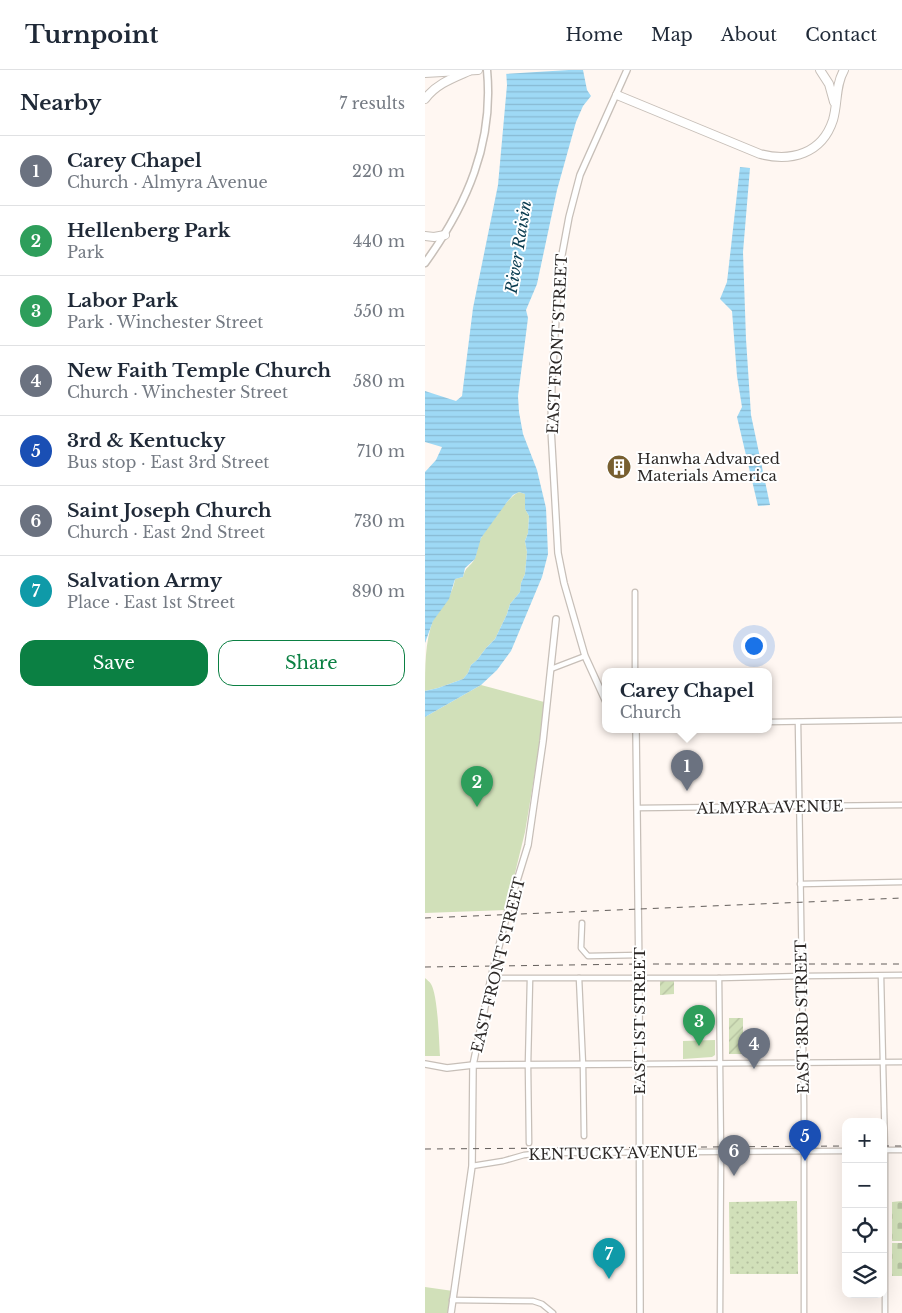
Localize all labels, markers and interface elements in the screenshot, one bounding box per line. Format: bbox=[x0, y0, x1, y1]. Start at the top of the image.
text: Turnpoint bbox=[25, 20, 158, 49]
text: Home bbox=[565, 24, 623, 46]
text: Map bbox=[651, 24, 693, 46]
text: About bbox=[721, 24, 777, 46]
text: Contact bbox=[805, 24, 877, 46]
text: Nearby bbox=[20, 90, 101, 116]
text: 7 results bbox=[339, 93, 405, 113]
text: Carey Chapel bbox=[67, 149, 202, 172]
text: 1 bbox=[33, 161, 39, 181]
text: 220 m bbox=[352, 161, 405, 181]
text: Church · Almyra Avenue bbox=[67, 172, 268, 192]
water label: River Raisin bbox=[501, 199, 535, 296]
text: Hellenberg Park bbox=[67, 219, 230, 242]
text: 2 bbox=[31, 231, 41, 251]
text: 440 m bbox=[353, 231, 405, 251]
text: Park bbox=[67, 242, 104, 262]
street label: EAST FRONT STREET bbox=[543, 254, 571, 434]
text: Labor Park bbox=[67, 289, 178, 312]
text: 3 bbox=[31, 301, 41, 321]
text: 550 m bbox=[354, 301, 405, 321]
text: Park · Winchester Street bbox=[67, 312, 263, 332]
text: New Faith Temple Church bbox=[67, 359, 331, 382]
text: 4 bbox=[31, 371, 41, 391]
text: 580 m bbox=[353, 371, 405, 391]
text: Church · Winchester Street bbox=[67, 382, 288, 402]
text: 3rd & Kentucky bbox=[67, 429, 225, 452]
text: 5 bbox=[31, 441, 41, 461]
text: 710 m bbox=[357, 441, 405, 461]
place label: Hanwha Advanced Materials America bbox=[637, 449, 780, 485]
text: Bus stop · East 3rd Street bbox=[67, 452, 269, 472]
building icon: Hanwha Advanced Materials America bbox=[606, 454, 632, 480]
text: Saint Joseph Church bbox=[67, 499, 272, 522]
text: 6 bbox=[31, 511, 41, 531]
text: 730 m bbox=[354, 511, 405, 531]
text: Church · East 2nd Street bbox=[67, 522, 265, 542]
text: Salvation Army bbox=[67, 569, 222, 592]
text: 7 bbox=[32, 581, 40, 601]
text: 890 m bbox=[352, 581, 405, 601]
text: Place · East 1st Street bbox=[67, 592, 235, 612]
your location bbox=[741, 633, 767, 659]
button: Save bbox=[20, 640, 208, 686]
button: Share bbox=[218, 640, 405, 686]
popup bbox=[602, 668, 772, 733]
text: Carey Chapel bbox=[620, 679, 754, 702]
text: Church bbox=[620, 702, 681, 722]
pin: 1 bbox=[671, 750, 703, 791]
pin: 2 bbox=[461, 766, 493, 807]
street label: ALMYRA AVENUE bbox=[695, 796, 844, 818]
street label: EAST FRONT STREET bbox=[467, 875, 529, 1055]
street label: EAST 3RD STREET bbox=[791, 940, 813, 1094]
street label: EAST 1ST STREET bbox=[630, 947, 649, 1095]
pin: 3 bbox=[683, 1005, 715, 1046]
pin: 4 bbox=[738, 1028, 770, 1069]
map controls bbox=[842, 1118, 887, 1298]
button: + bbox=[842, 1118, 887, 1163]
pin: 5 bbox=[789, 1120, 821, 1161]
pin: 6 bbox=[718, 1135, 750, 1176]
street label: KENTUCKY AVENUE bbox=[528, 1142, 698, 1164]
button: − bbox=[842, 1163, 887, 1208]
button: locate bbox=[842, 1208, 887, 1253]
pin: 7 bbox=[593, 1238, 625, 1279]
button: layers bbox=[842, 1253, 887, 1298]

